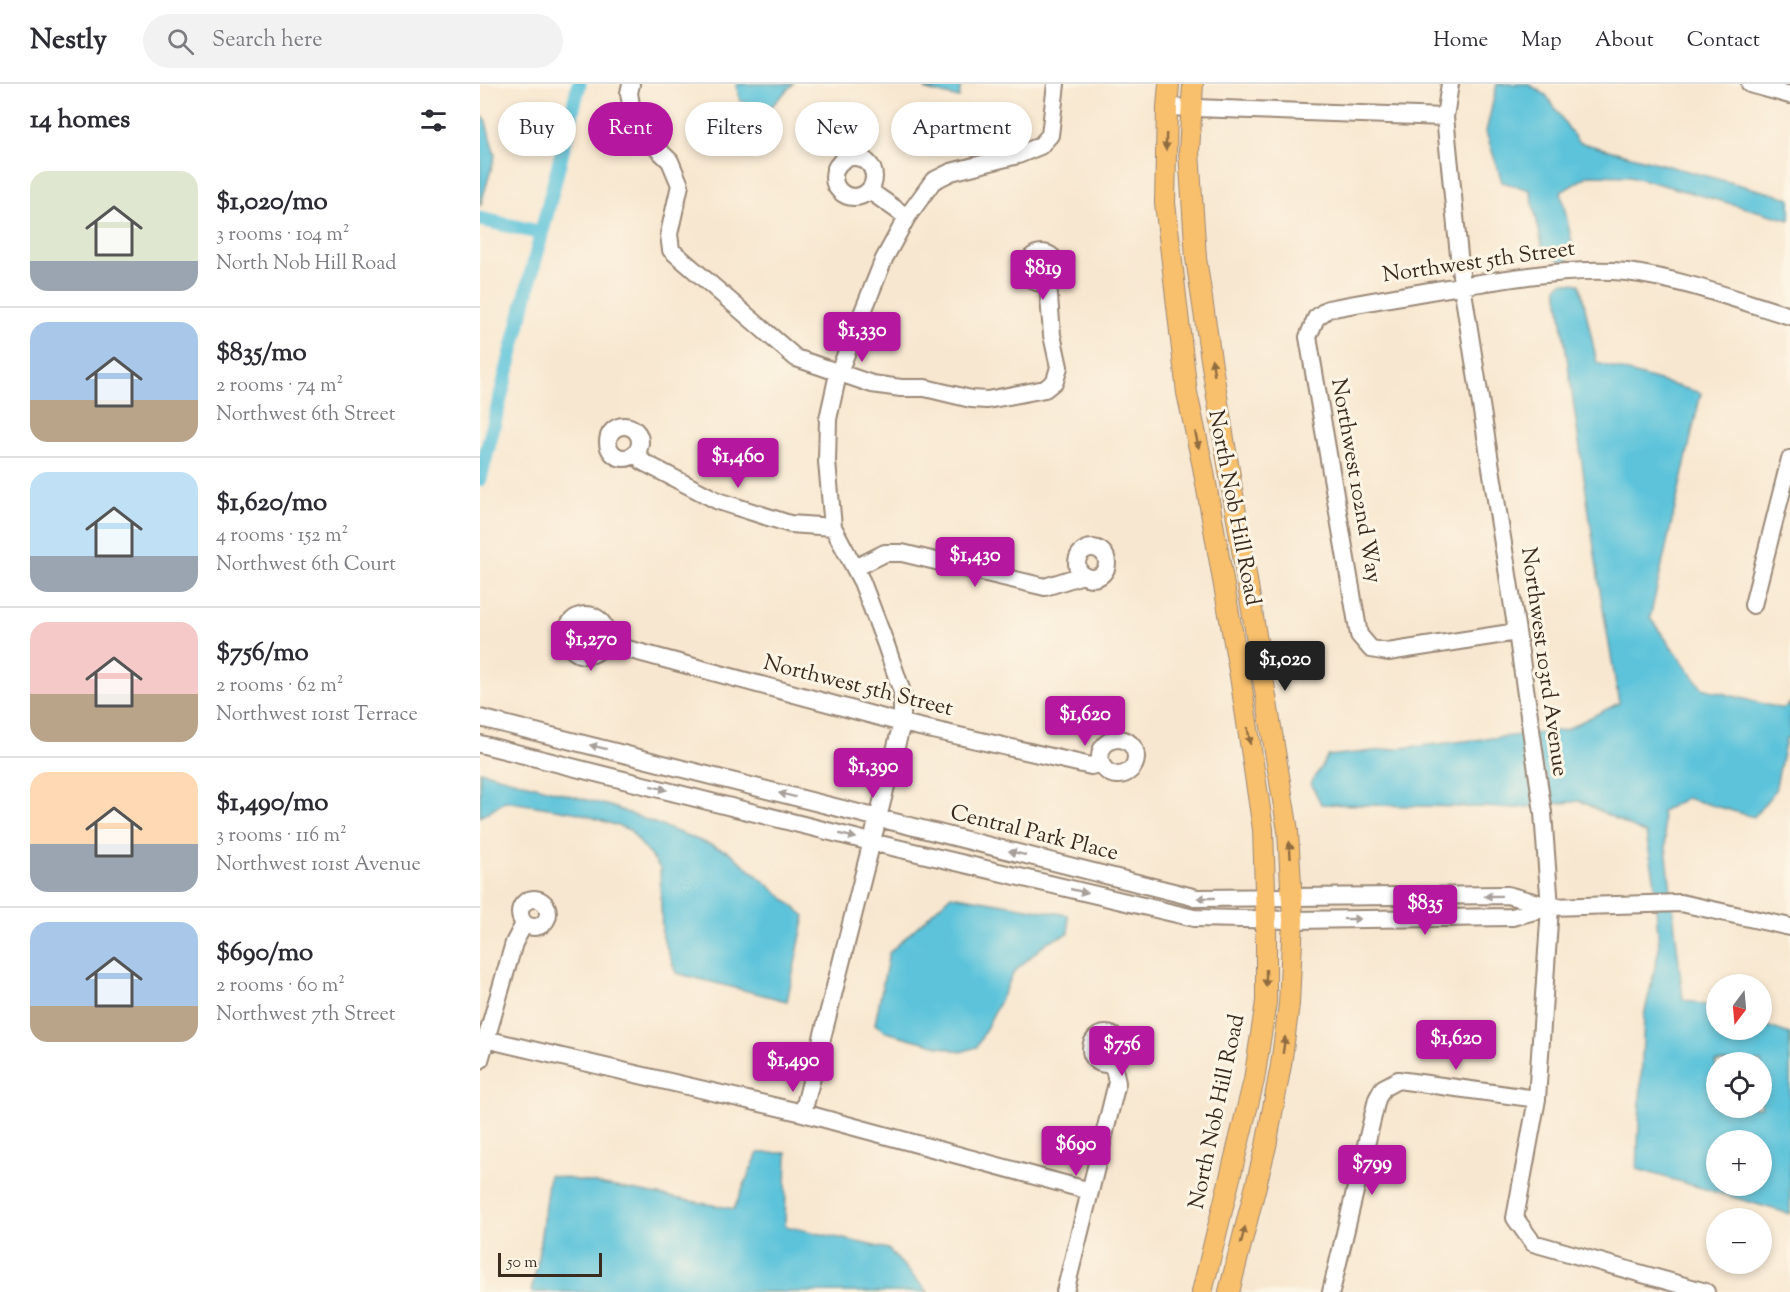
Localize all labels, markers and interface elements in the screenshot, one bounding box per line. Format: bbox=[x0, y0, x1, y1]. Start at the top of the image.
search box bbox=[143, 14, 563, 68]
text: Nestly bbox=[30, 21, 107, 61]
icon: search bbox=[164, 25, 197, 58]
text: Search here bbox=[212, 25, 322, 57]
text: Home bbox=[1433, 26, 1488, 56]
text: Map bbox=[1521, 26, 1562, 56]
text: About bbox=[1595, 26, 1654, 56]
text: Contact bbox=[1687, 26, 1760, 56]
text: 14 homes bbox=[30, 102, 130, 139]
chip: Buy bbox=[498, 102, 576, 156]
chip: Rent bbox=[588, 102, 673, 156]
chip: Filters bbox=[685, 102, 783, 156]
chip: New bbox=[795, 102, 879, 156]
chip: Apartment bbox=[891, 102, 1032, 156]
icon: filters bbox=[417, 104, 450, 137]
one-way arrow bbox=[1161, 133, 1171, 152]
text: $1,020/mo bbox=[216, 184, 328, 221]
icon: home bbox=[78, 195, 150, 267]
text: 3 rooms · 104 m² bbox=[216, 221, 350, 250]
street label: Northwest 5th Street bbox=[1381, 234, 1578, 292]
text: North Nob Hill Road bbox=[216, 250, 396, 279]
pin: $819 bbox=[1007, 250, 1079, 301]
text: $819 bbox=[1025, 255, 1061, 284]
pin: $1,330 bbox=[813, 312, 911, 363]
text: $1,330 bbox=[837, 317, 887, 346]
text: $835/mo bbox=[216, 335, 307, 372]
icon: home bbox=[78, 346, 150, 418]
one-way arrow bbox=[1208, 358, 1217, 377]
text: 2 rooms · 74 m² bbox=[216, 372, 343, 401]
street label: Northwest 102nd Way bbox=[1321, 376, 1389, 586]
text: Northwest 6th Street bbox=[216, 401, 395, 430]
street label: North Nob Hill Road bbox=[1198, 408, 1268, 608]
one-way arrow bbox=[1193, 431, 1203, 449]
pin: $1,460 bbox=[689, 438, 787, 489]
text: $1,460 bbox=[712, 443, 764, 472]
text: $1,620/mo bbox=[216, 485, 327, 522]
icon: home bbox=[78, 496, 150, 568]
text: 4 rooms · 152 m² bbox=[216, 522, 348, 551]
pin: $1,430 bbox=[926, 537, 1024, 588]
text: $1,430 bbox=[949, 542, 1001, 571]
street label: Northwest 103rd Avenue bbox=[1511, 545, 1575, 779]
text: Northwest 6th Court bbox=[216, 551, 396, 580]
pin: $1,270 bbox=[542, 621, 640, 672]
text: $1,270 bbox=[565, 626, 617, 655]
text: $756/mo bbox=[216, 635, 309, 672]
pin: $1,020 bbox=[1236, 641, 1334, 692]
icon: home bbox=[78, 646, 150, 718]
text: $1,020 bbox=[1259, 646, 1311, 675]
street label: Northwest 5th Street bbox=[760, 648, 957, 726]
text: 2 rooms · 62 m² bbox=[216, 672, 344, 701]
pin: $1,620 bbox=[1036, 696, 1134, 747]
text: Northwest 101st Terrace bbox=[216, 701, 418, 730]
text: $1,620 bbox=[1059, 701, 1111, 730]
one-way arrow bbox=[1244, 726, 1253, 745]
one-way arrow bbox=[589, 742, 607, 752]
pin: $1,390 bbox=[824, 748, 922, 799]
text: $1,390 bbox=[848, 753, 898, 782]
one-way arrow bbox=[650, 784, 668, 794]
text: $1,490/mo bbox=[216, 785, 328, 822]
one-way arrow bbox=[778, 789, 796, 799]
icon: home bbox=[78, 796, 150, 868]
street label: Central Park Place bbox=[947, 798, 1121, 870]
text: 3 rooms · 116 m² bbox=[216, 822, 347, 851]
one-way arrow bbox=[839, 832, 857, 841]
one-way arrow bbox=[1285, 841, 1294, 860]
one-way arrow bbox=[1008, 847, 1026, 857]
text: Northwest 101st Avenue bbox=[216, 851, 421, 880]
pin: $835 bbox=[1389, 885, 1461, 936]
one-way arrow bbox=[1069, 886, 1088, 896]
text: $835 bbox=[1407, 890, 1443, 919]
one-way arrow bbox=[1484, 891, 1503, 900]
one-way arrow bbox=[1197, 893, 1216, 903]
one-way arrow bbox=[1342, 915, 1361, 924]
text: $690/mo bbox=[216, 935, 313, 972]
icon: home bbox=[78, 946, 150, 1018]
one-way arrow bbox=[1261, 969, 1271, 988]
text: 2 rooms · 60 m² bbox=[216, 972, 345, 1001]
north arrow bbox=[1706, 974, 1772, 1040]
map controls bbox=[1706, 974, 1772, 1274]
text: Northwest 7th Street bbox=[216, 1001, 396, 1030]
street label: North Nob Hill Road bbox=[1182, 1012, 1254, 1212]
pin: $1,620 bbox=[1407, 1020, 1505, 1071]
text: $1,620 bbox=[1430, 1025, 1482, 1054]
pin: $756 bbox=[1086, 1026, 1158, 1077]
text: $756 bbox=[1103, 1031, 1141, 1060]
one-way arrow bbox=[1279, 1035, 1289, 1054]
pin: $1,490 bbox=[744, 1042, 842, 1093]
text: $1,490 bbox=[767, 1047, 819, 1076]
button: locate bbox=[1706, 1052, 1772, 1118]
pin: $690 bbox=[1040, 1126, 1112, 1177]
button: + bbox=[1706, 1130, 1772, 1196]
text: $690 bbox=[1056, 1131, 1096, 1160]
pin: $799 bbox=[1336, 1145, 1408, 1196]
text: $799 bbox=[1352, 1150, 1392, 1179]
button: − bbox=[1706, 1208, 1772, 1274]
one-way arrow bbox=[1238, 1226, 1248, 1244]
scale bar bbox=[498, 1250, 602, 1278]
text: 50 m bbox=[507, 1252, 538, 1275]

